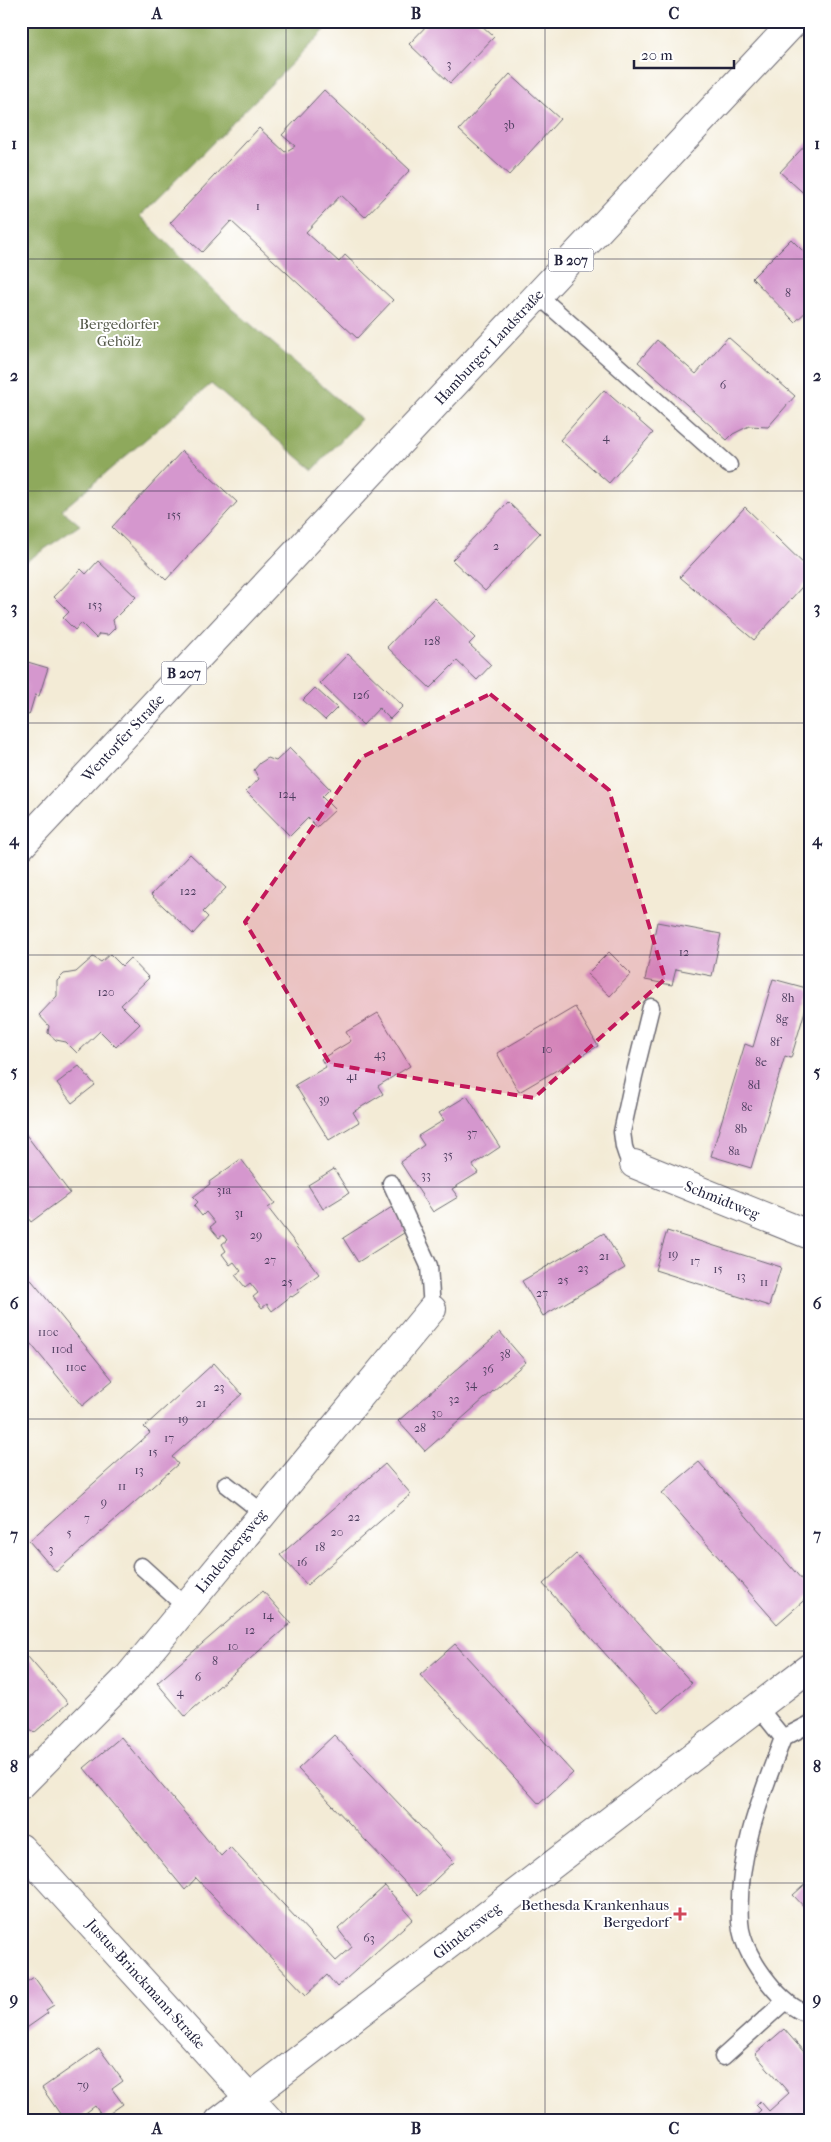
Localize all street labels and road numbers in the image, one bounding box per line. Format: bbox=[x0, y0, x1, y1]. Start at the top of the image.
road number: B 207 bbox=[548, 248, 594, 272]
street label: Hamburger Landstraße bbox=[431, 285, 548, 409]
road number: B 207 bbox=[162, 661, 206, 684]
street label: Wentorfer Straße bbox=[77, 690, 168, 786]
street label: Schmidtweg bbox=[682, 1177, 763, 1224]
street label: Lindenbergweg bbox=[192, 1505, 271, 1597]
street label: Glindersweg bbox=[429, 1898, 505, 1963]
street label: Justus-Brinckmann-Straße bbox=[82, 1914, 210, 2053]

